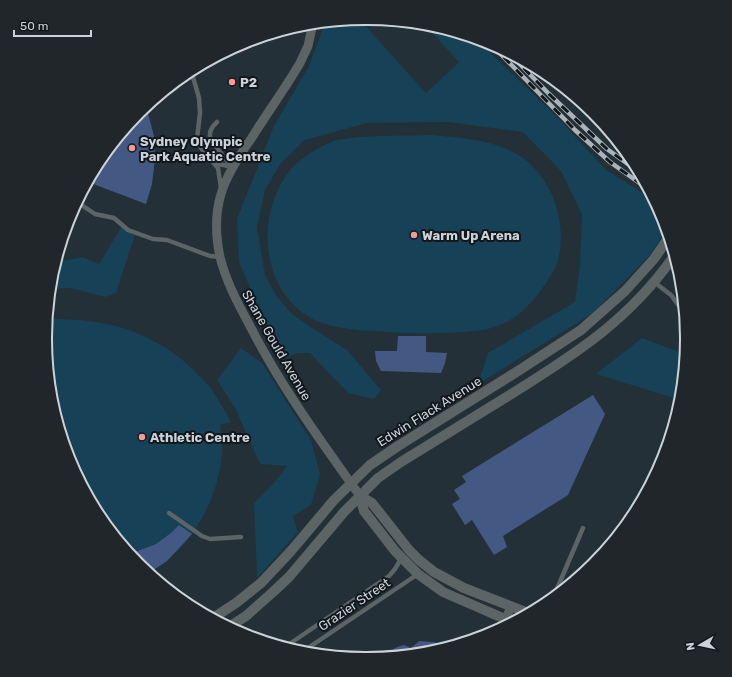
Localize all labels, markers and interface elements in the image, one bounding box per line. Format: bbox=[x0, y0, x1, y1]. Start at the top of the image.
scale bar bbox=[14, 12, 91, 38]
text: 50 m bbox=[20, 19, 48, 33]
place label: P2 bbox=[240, 75, 257, 90]
marker: P2 bbox=[227, 77, 237, 87]
place label: Sydney Olympic Park Aquatic Centre bbox=[140, 134, 271, 164]
marker: Sydney Olympic Park Aquatic Centre bbox=[127, 143, 137, 153]
place label: Warm Up Arena bbox=[422, 228, 520, 243]
marker: Warm Up Arena bbox=[409, 230, 419, 240]
street label: Shane Gould Avenue bbox=[239, 287, 314, 403]
street label: Edwin Flack Avenue bbox=[374, 373, 484, 450]
place label: Athletic Centre bbox=[150, 430, 250, 445]
marker: Athletic Centre bbox=[137, 432, 147, 442]
street label: Grazier Street bbox=[316, 575, 393, 634]
north arrow bbox=[680, 625, 720, 665]
text: N bbox=[684, 641, 698, 651]

